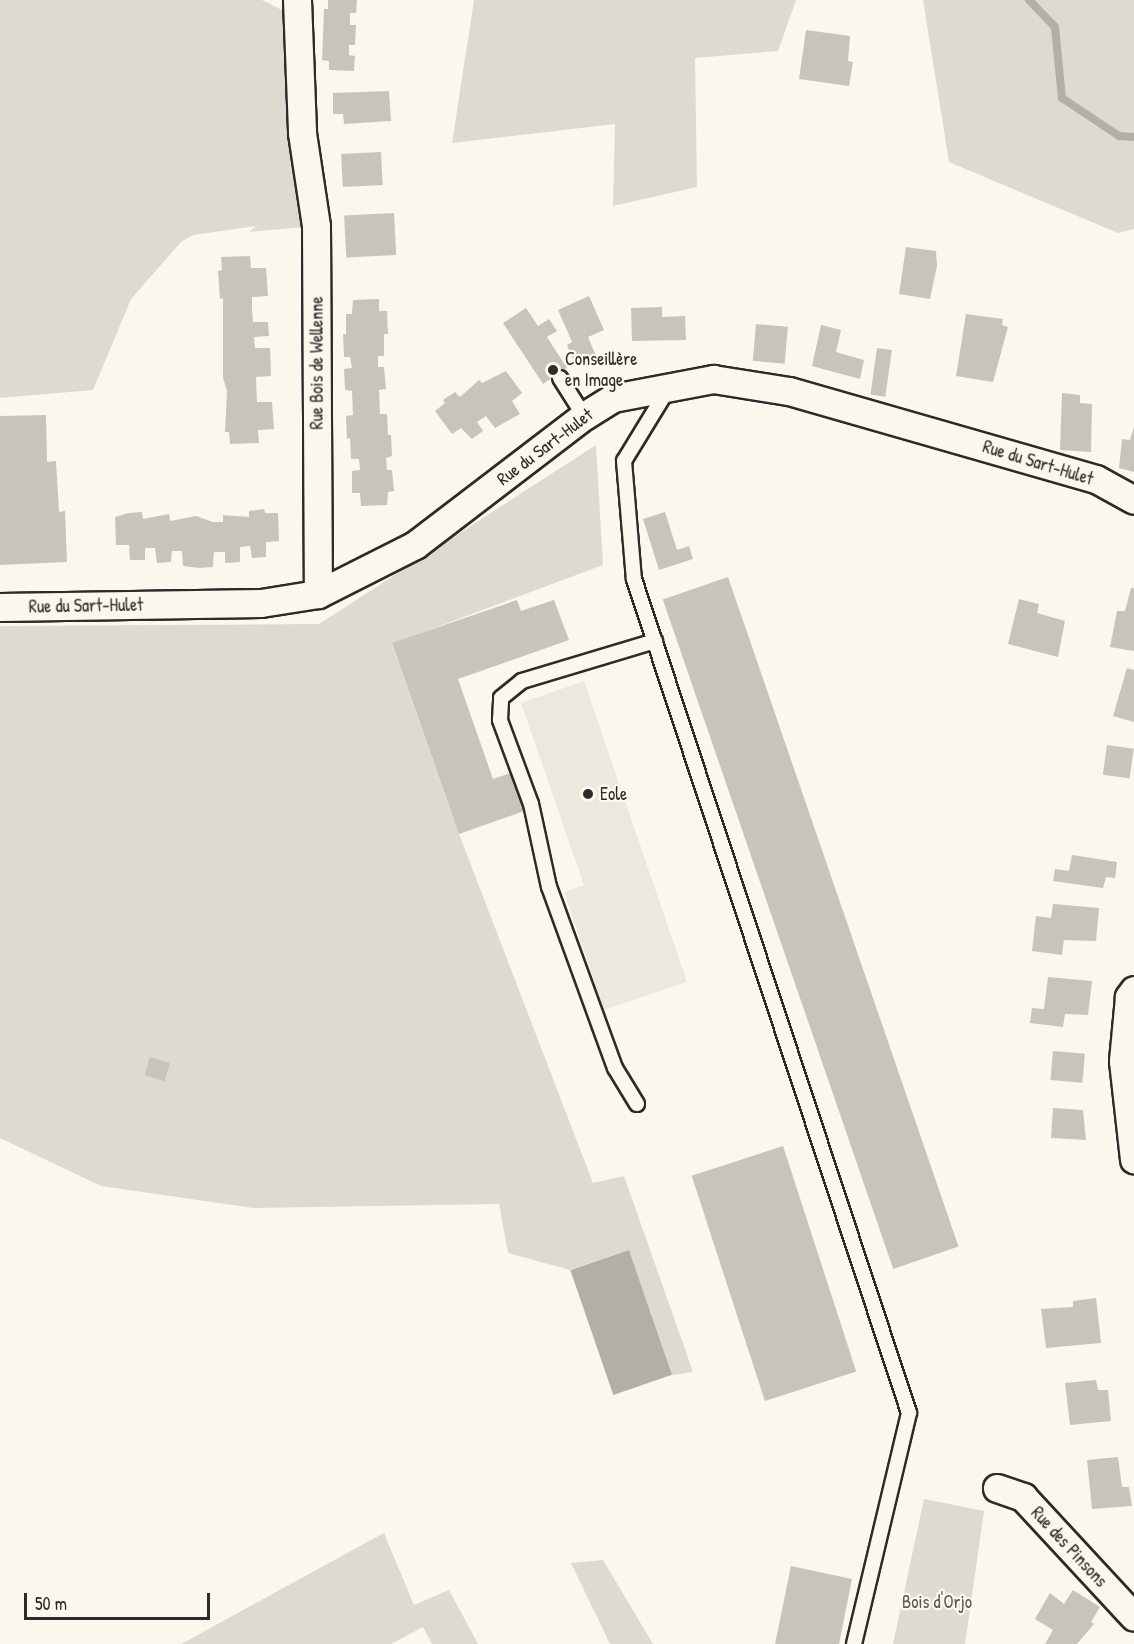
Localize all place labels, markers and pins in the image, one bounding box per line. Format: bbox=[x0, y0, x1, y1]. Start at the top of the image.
place label: Conseillère en Image bbox=[565, 349, 637, 392]
marker: Conseillère en Image bbox=[546, 363, 560, 377]
place label: Eole bbox=[600, 783, 627, 805]
marker: Eole bbox=[581, 787, 595, 801]

